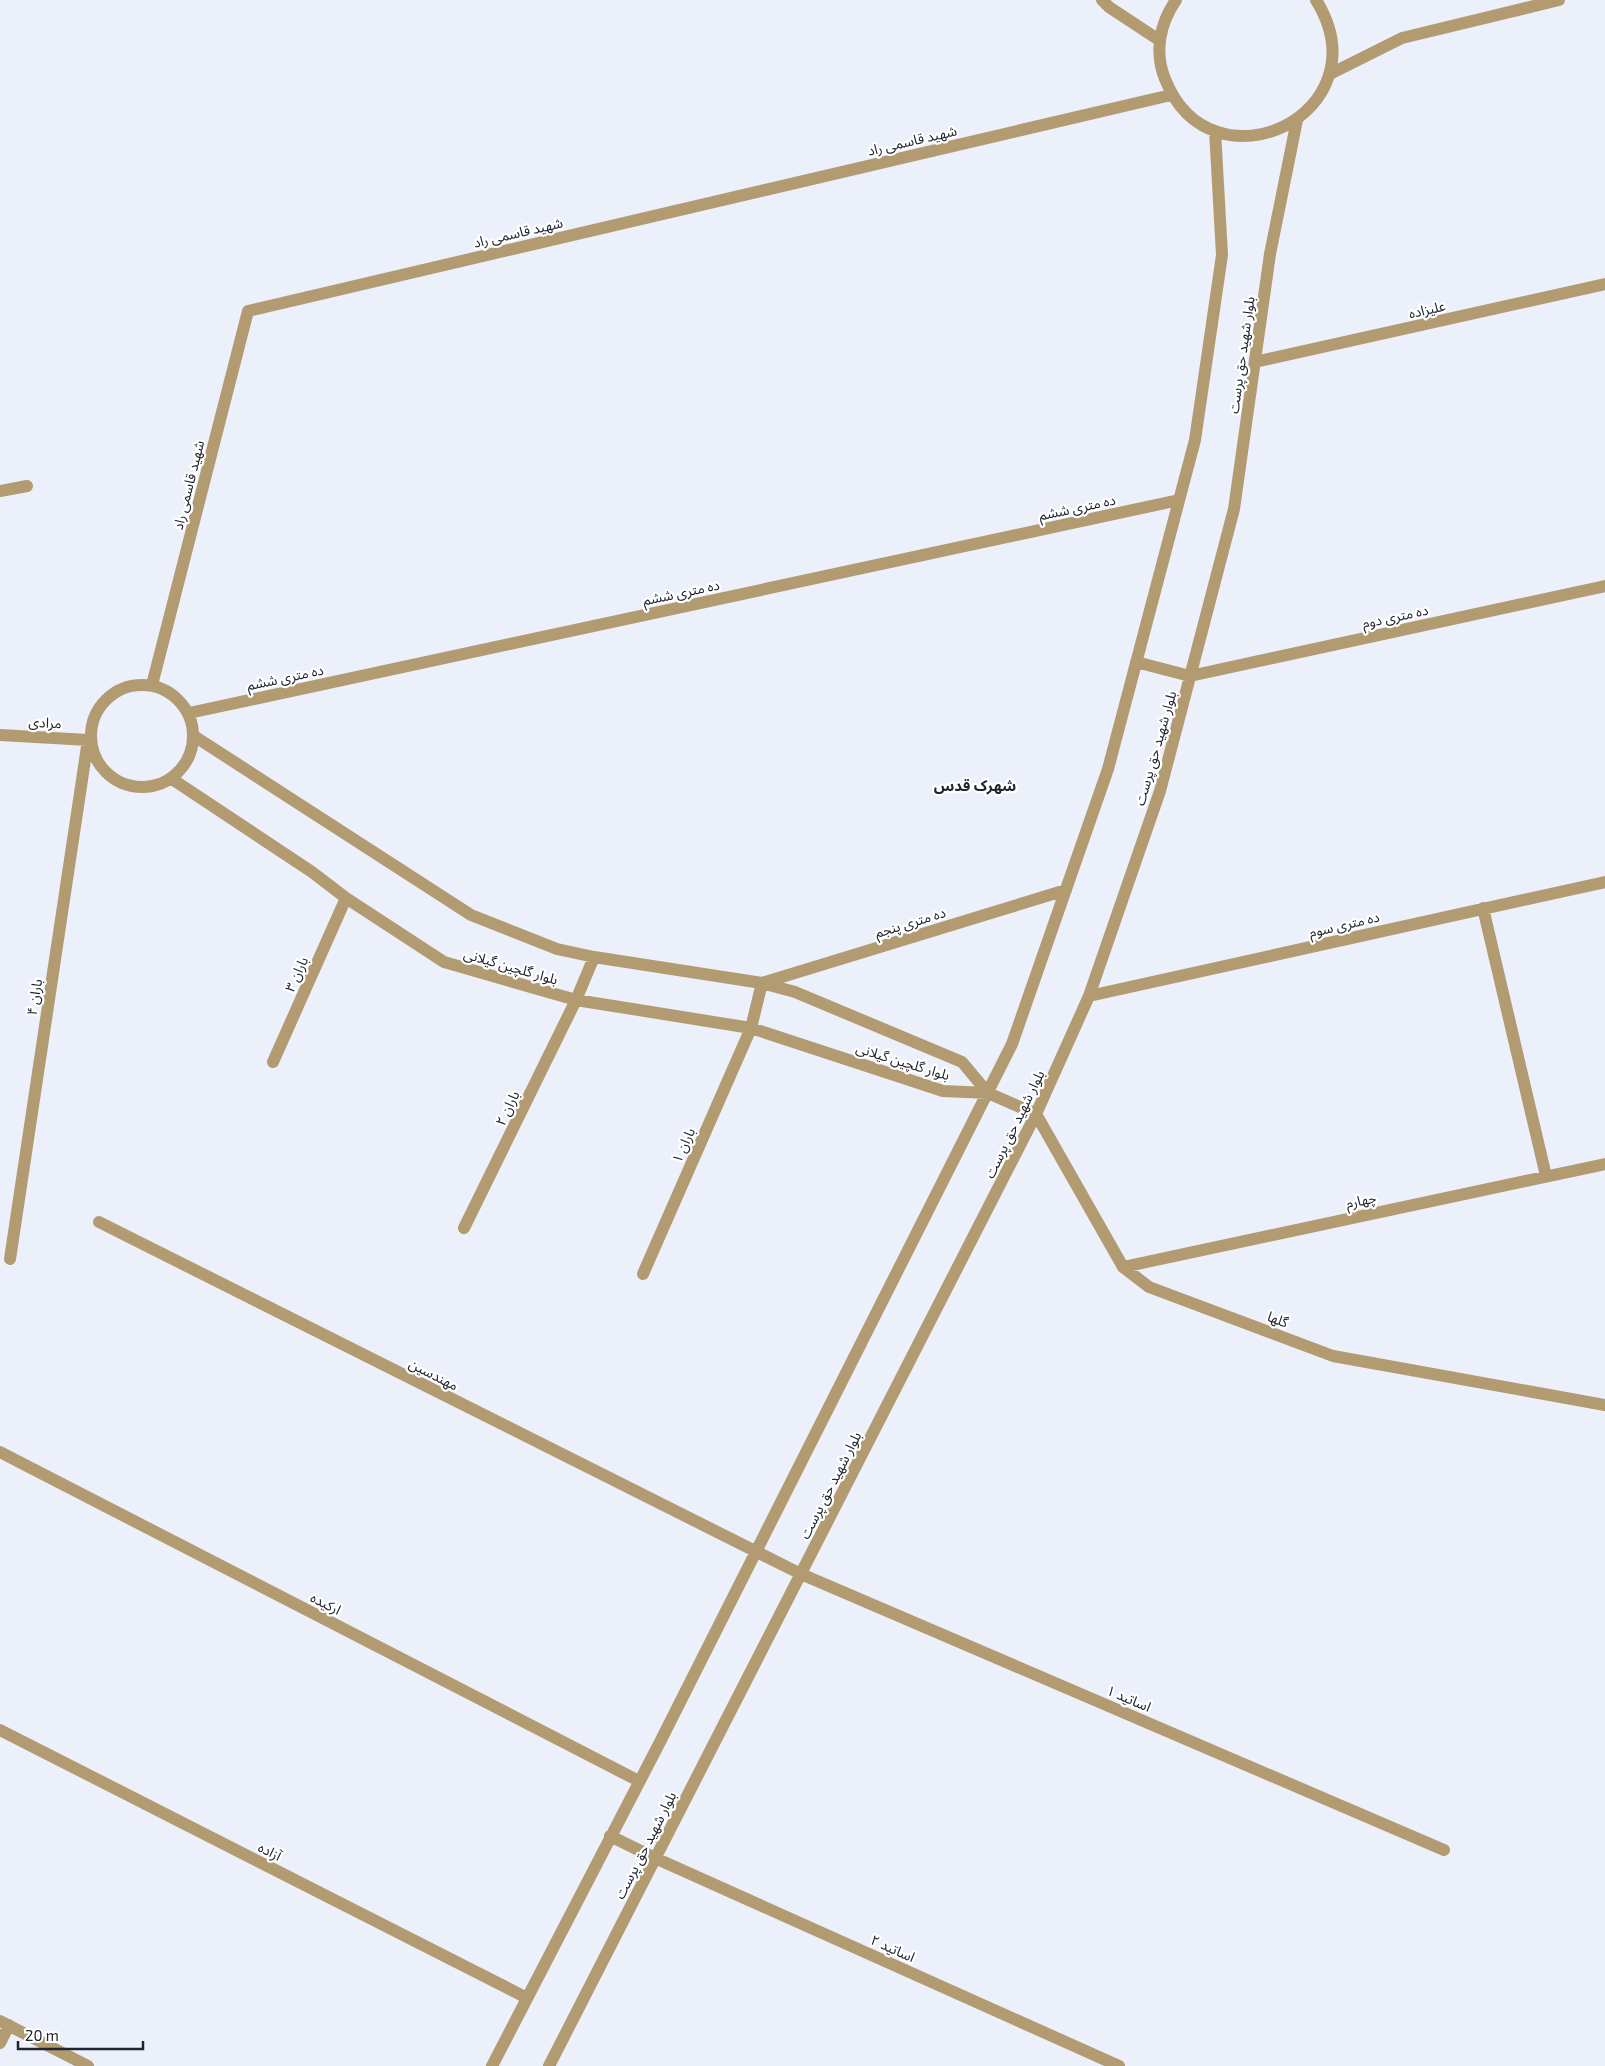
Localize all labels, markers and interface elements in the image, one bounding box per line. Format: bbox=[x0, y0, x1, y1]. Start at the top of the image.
street label: شهید قاسمی راد bbox=[866, 121, 959, 160]
street label: شهید قاسمی راد bbox=[472, 213, 565, 252]
street label: بلوار شهید حق پرست bbox=[1224, 295, 1260, 415]
street label: علیزاده bbox=[1407, 297, 1447, 322]
street label: شهید قاسمی راد bbox=[169, 439, 208, 532]
street label: ده متری ششم bbox=[1037, 491, 1118, 526]
street label: ده متری ششم bbox=[641, 576, 722, 611]
street label: ده متری دوم bbox=[1360, 601, 1431, 634]
street label: ده متری ششم bbox=[245, 661, 326, 696]
street label: بلوار شهید حق پرست bbox=[1131, 689, 1182, 808]
street label: مرادی bbox=[28, 713, 62, 732]
district label: شهرک قدس bbox=[934, 776, 1016, 795]
street label: ده متری پنجم bbox=[873, 903, 949, 944]
street label: ده متری سوم bbox=[1307, 908, 1382, 943]
street label: بلوار گلچین گیلانی bbox=[461, 944, 560, 990]
street label: باران ۳ bbox=[281, 954, 312, 995]
street label: باران ۴ bbox=[23, 977, 46, 1017]
street label: بلوار گلچین گیلانی bbox=[854, 1039, 952, 1085]
street label: بلوار شهید حق پرست bbox=[980, 1067, 1050, 1182]
street label: باران ۲ bbox=[491, 1088, 524, 1129]
street label: باران ۱ bbox=[668, 1125, 699, 1166]
street label: چهارم bbox=[1344, 1188, 1378, 1214]
street label: گلها bbox=[1265, 1307, 1291, 1332]
street label: مهندسین bbox=[406, 1354, 462, 1395]
street label: بلوار شهید حق پرست bbox=[796, 1428, 866, 1543]
street label: ارکیده bbox=[307, 1588, 344, 1619]
street label: اساتید ۱ bbox=[1104, 1681, 1154, 1715]
street label: بلوار شهید حق پرست bbox=[611, 1788, 681, 1903]
street label: آزاده bbox=[255, 1838, 285, 1865]
street label: اساتید ۲ bbox=[868, 1931, 918, 1965]
scale bar bbox=[18, 2018, 142, 2050]
text: 20 m bbox=[25, 2026, 59, 2044]

